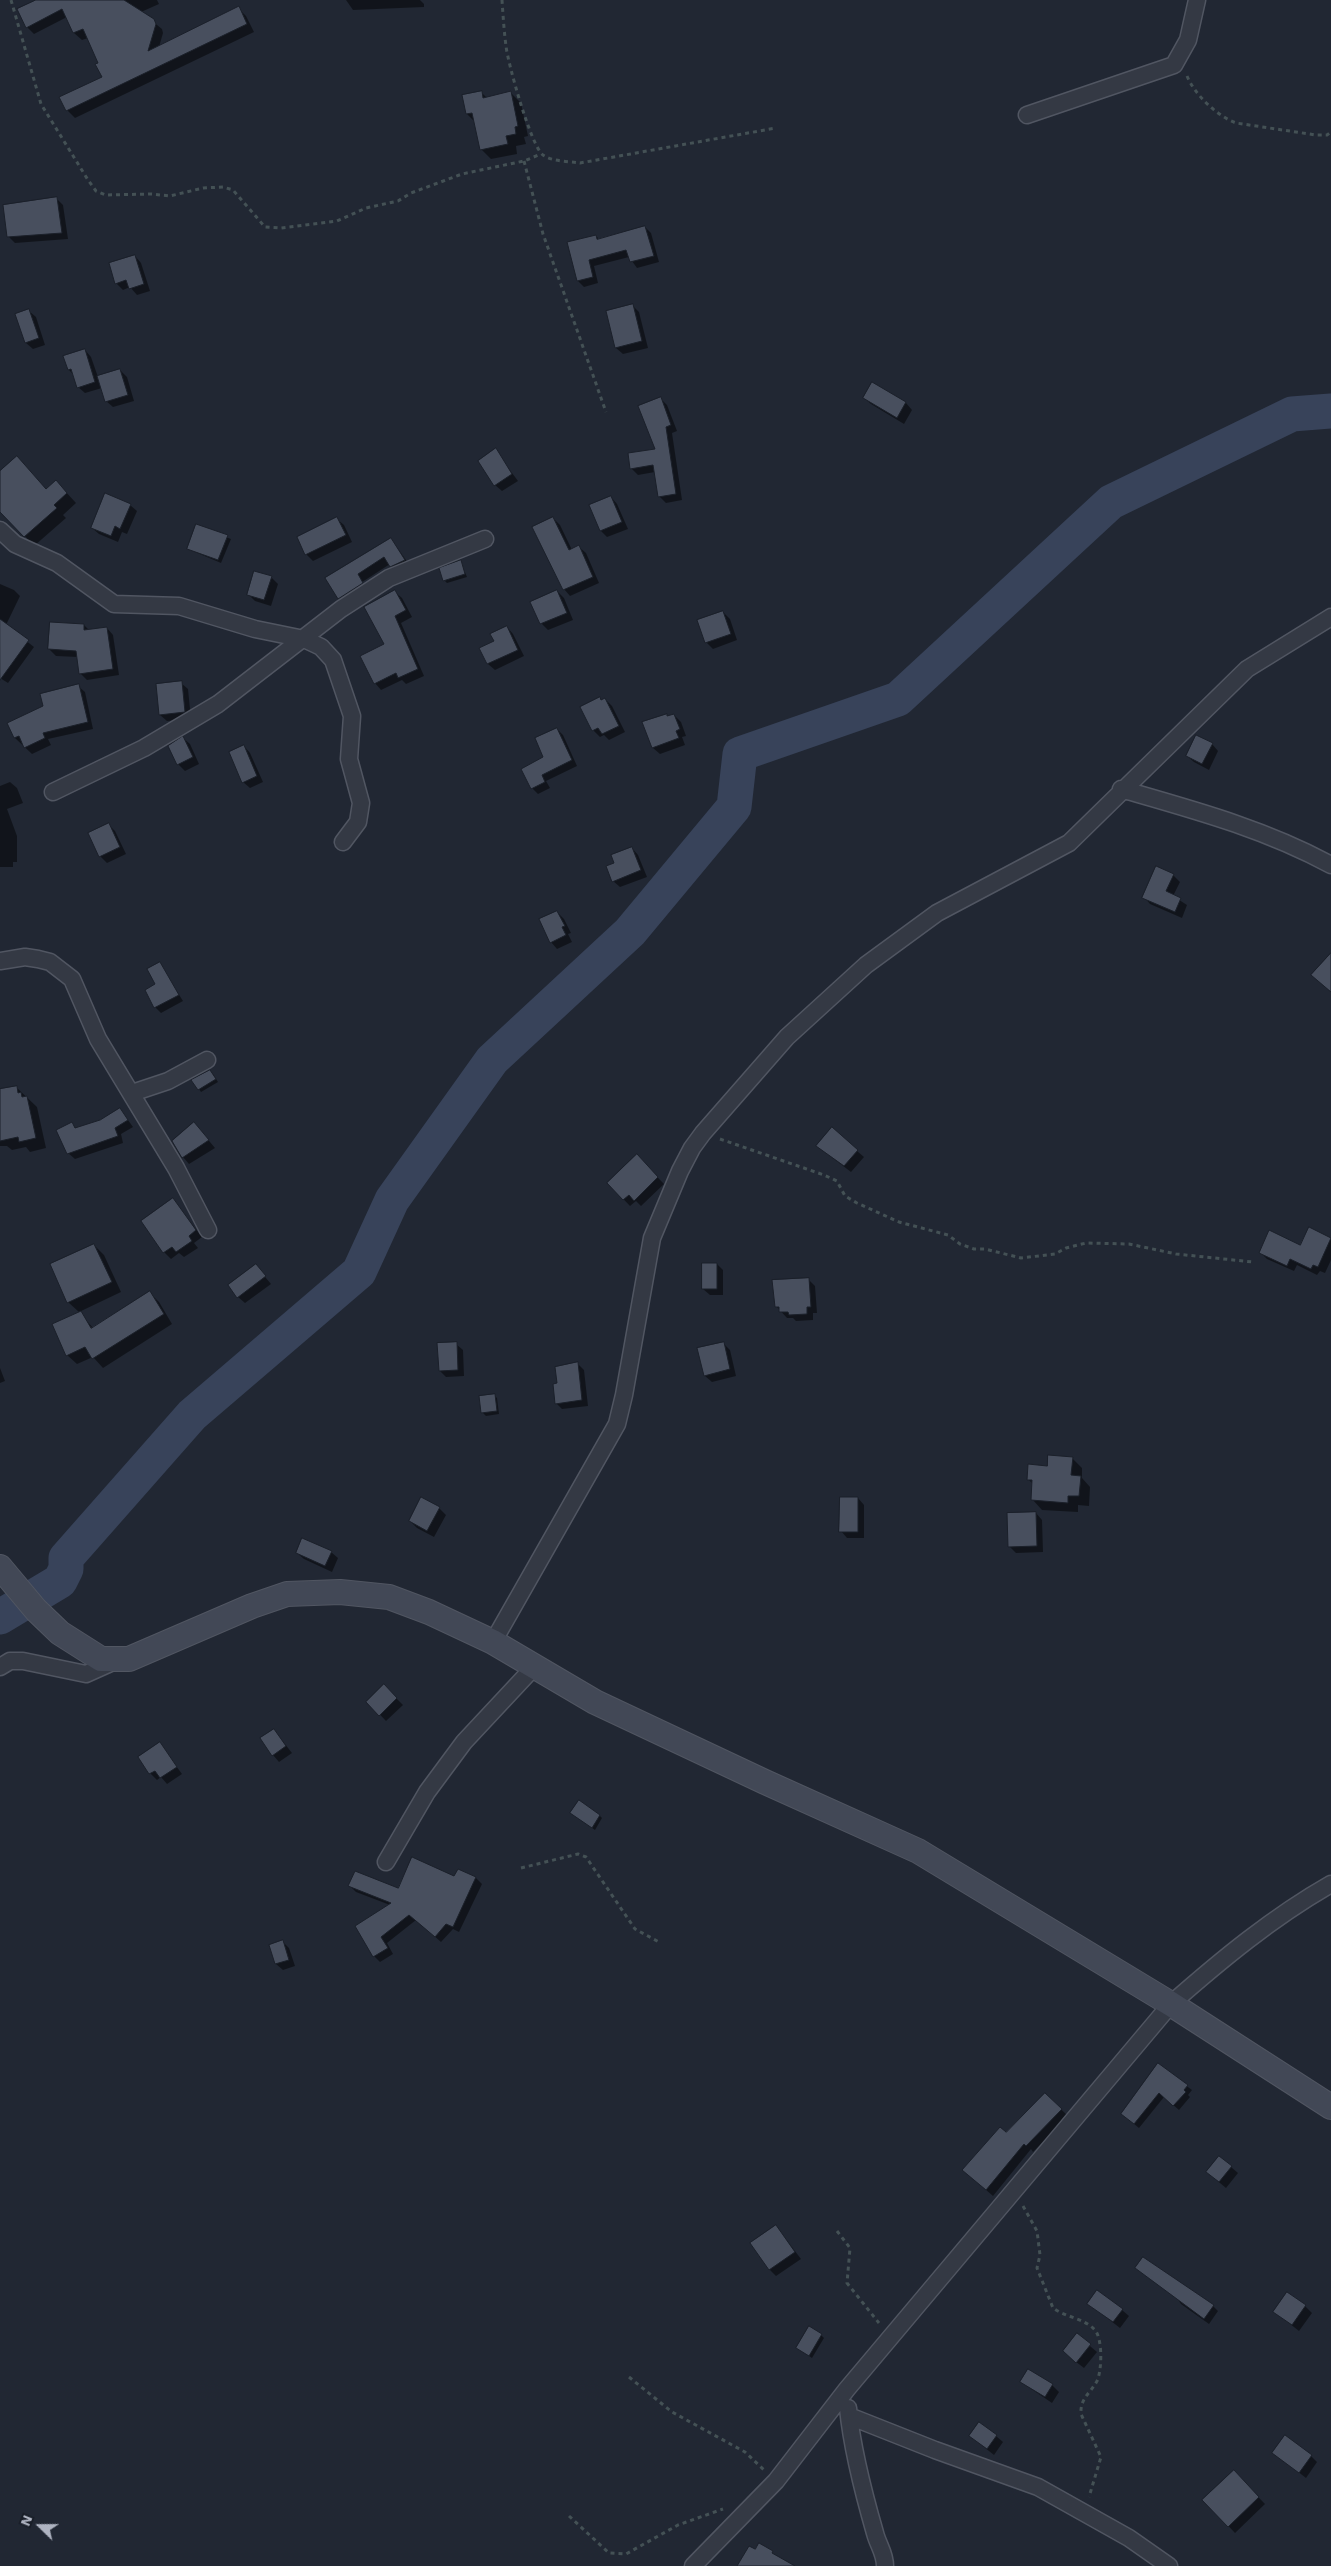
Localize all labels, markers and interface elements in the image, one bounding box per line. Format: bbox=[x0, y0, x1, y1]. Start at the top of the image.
north arrow bbox=[15, 2501, 65, 2551]
text: N bbox=[17, 2513, 35, 2528]

